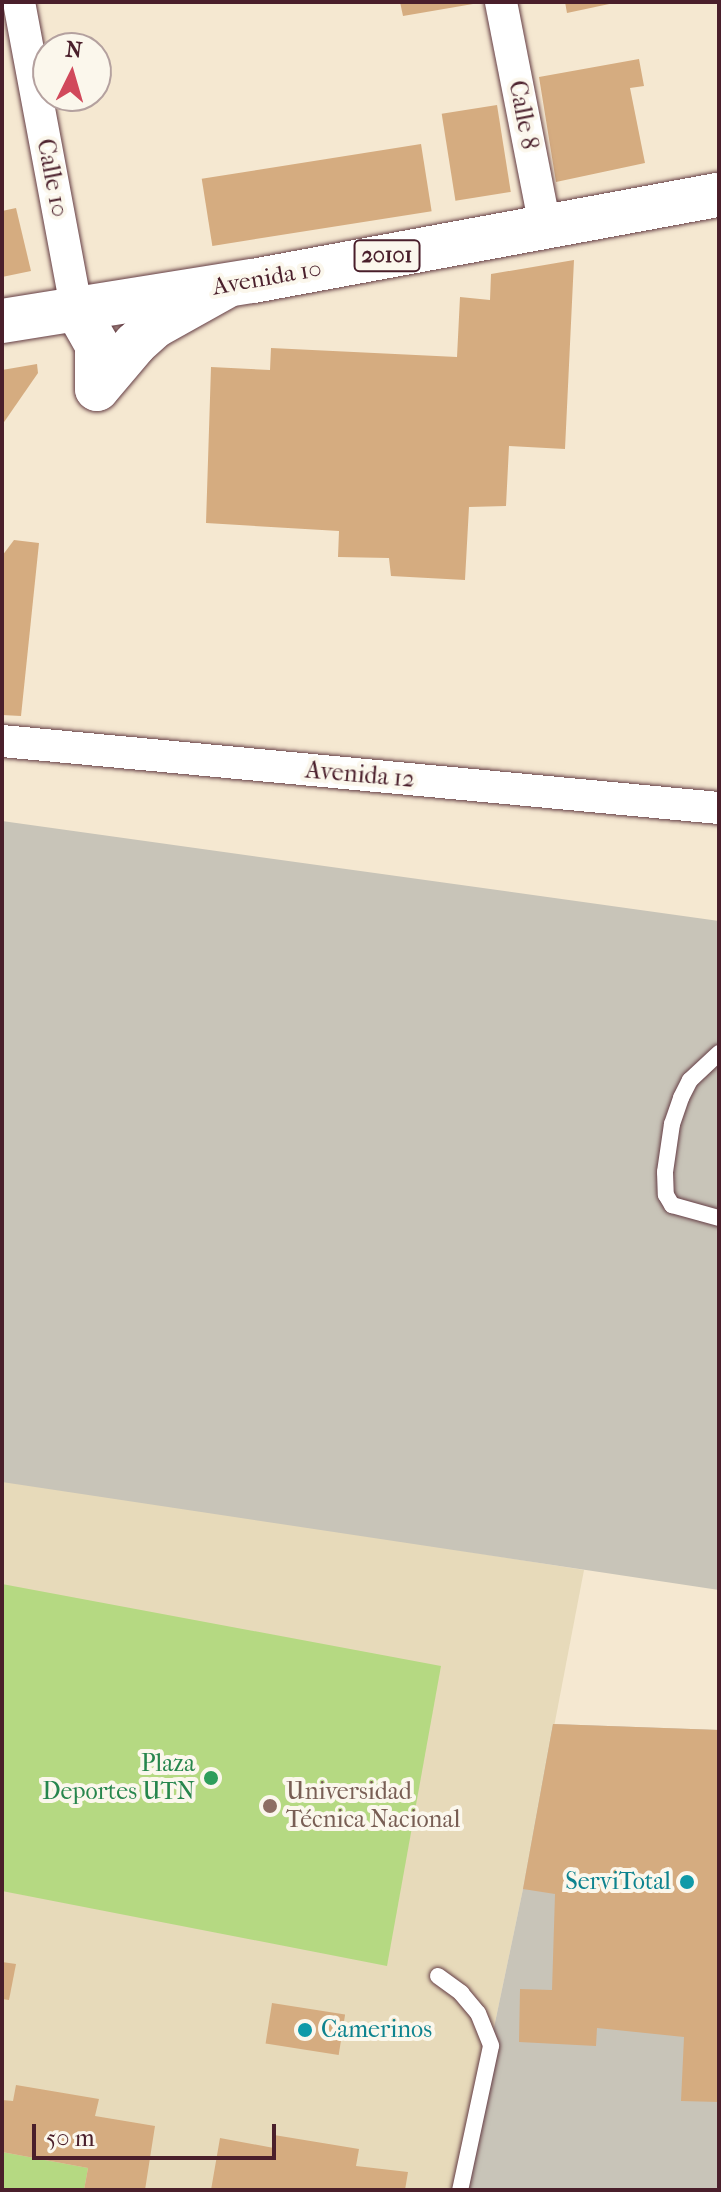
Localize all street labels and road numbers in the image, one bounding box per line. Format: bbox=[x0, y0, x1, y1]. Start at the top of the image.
street label: Calle 8 bbox=[502, 78, 544, 152]
street label: Calle 10 bbox=[30, 136, 74, 220]
road number: 20101 bbox=[353, 238, 421, 274]
street label: Avenida 10 bbox=[210, 254, 324, 302]
street label: Avenida 12 bbox=[304, 756, 416, 794]

